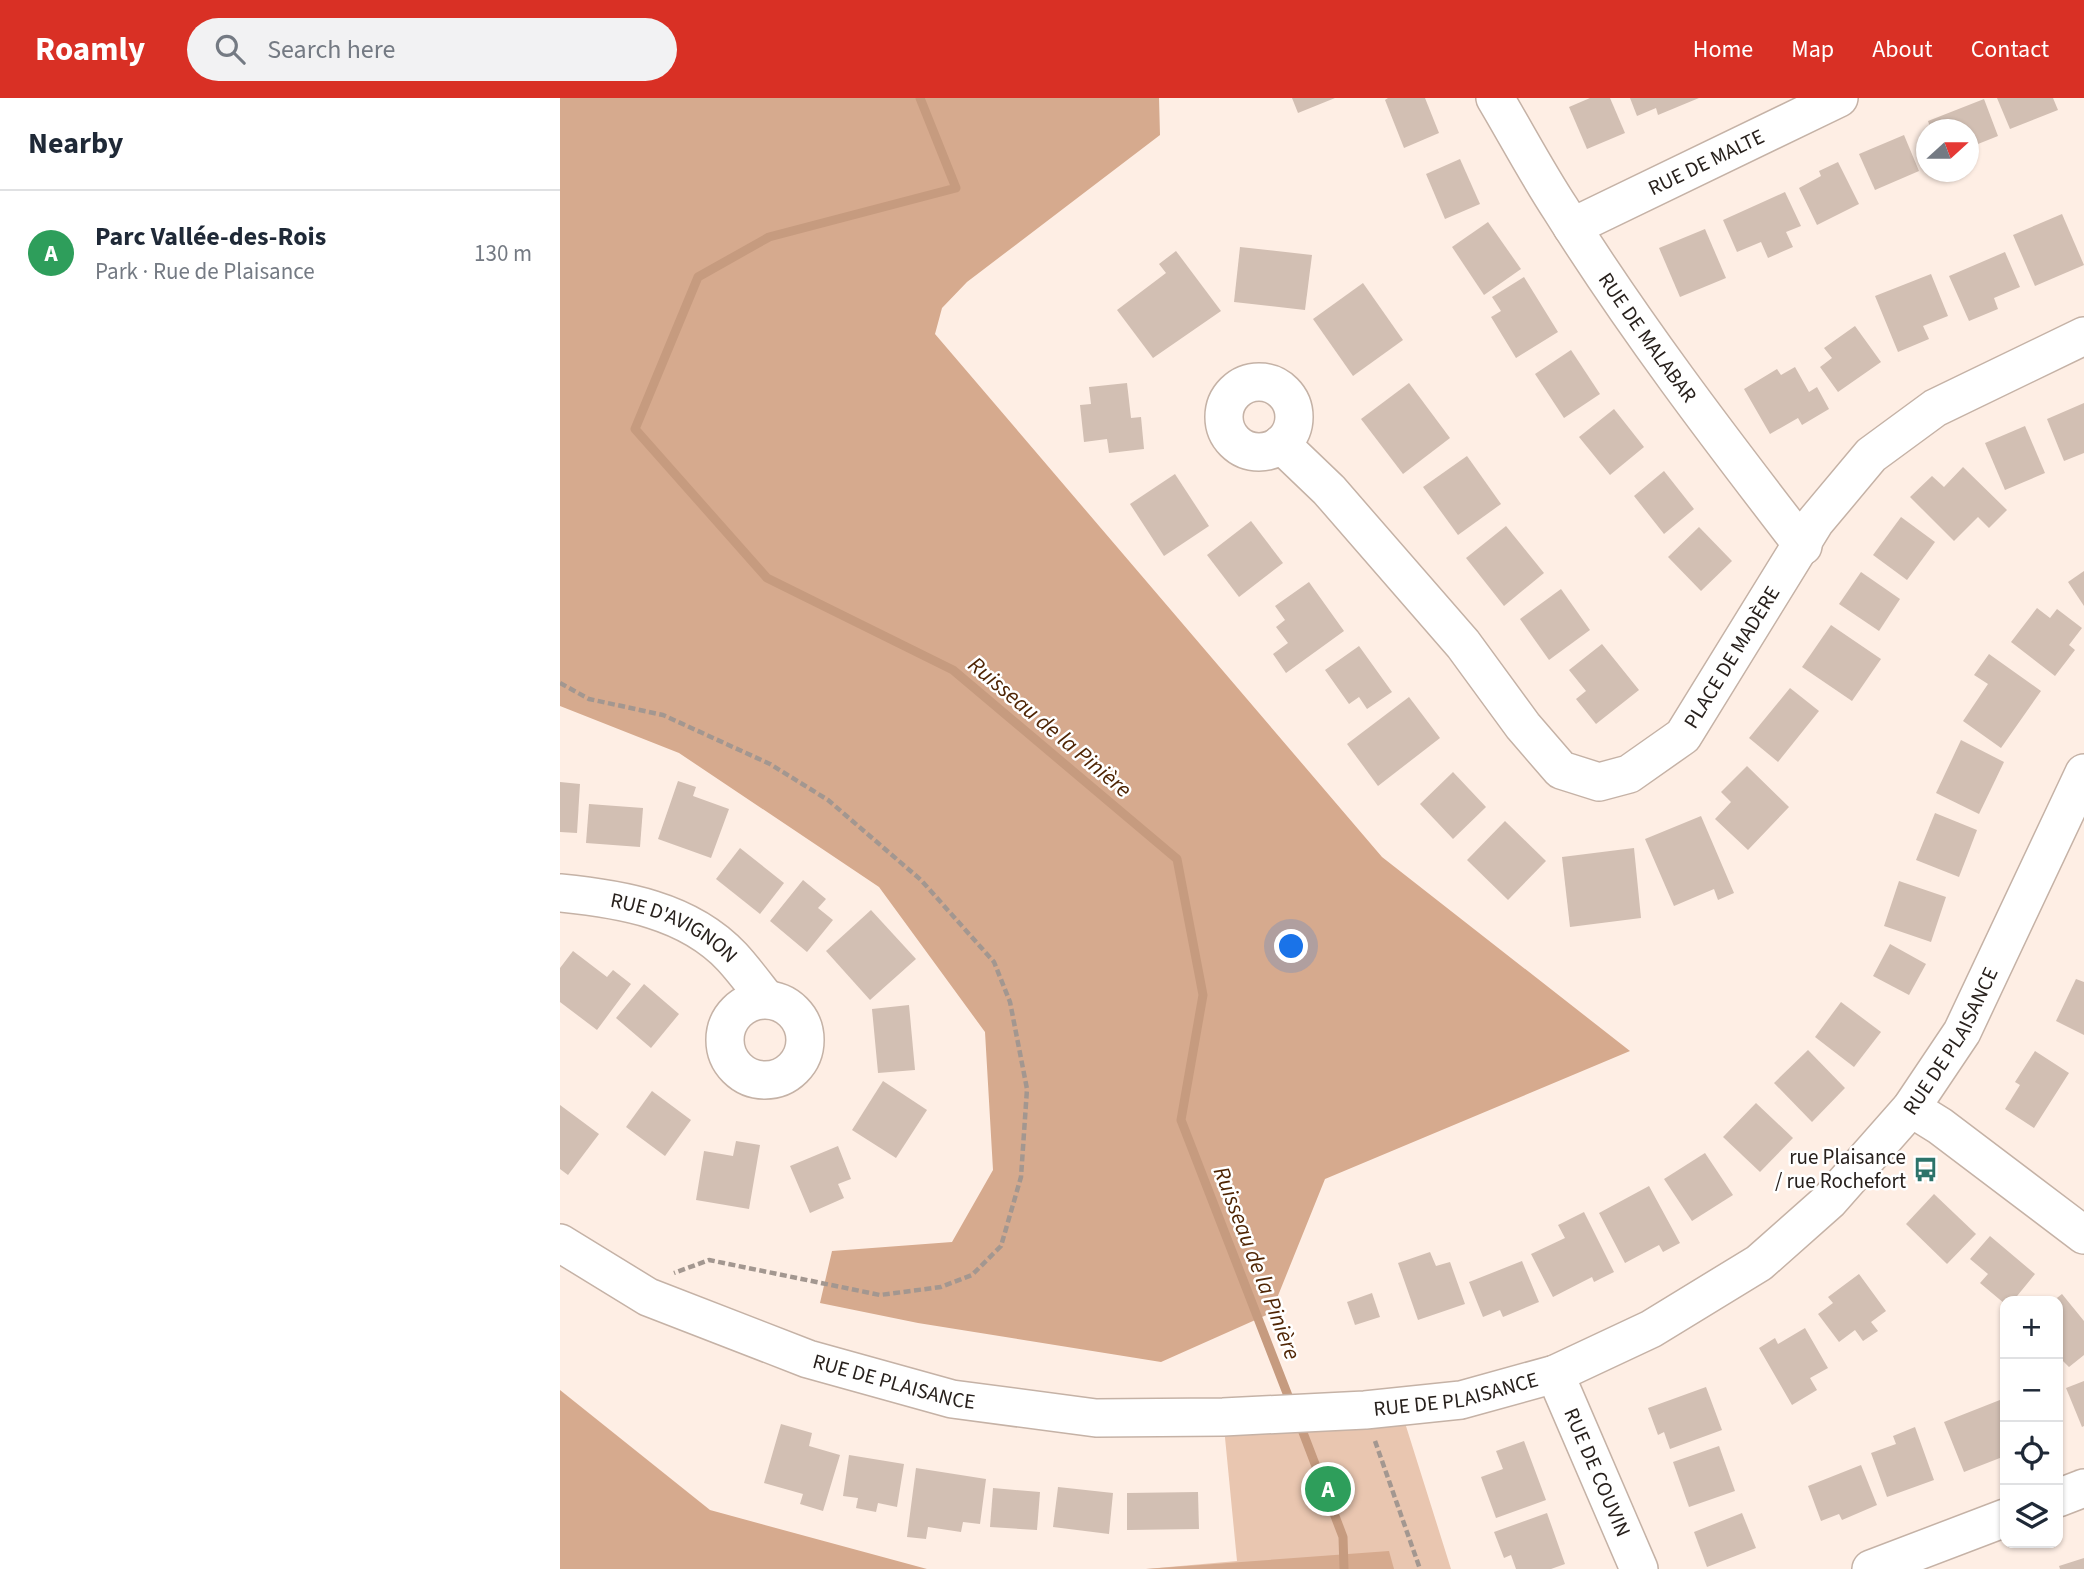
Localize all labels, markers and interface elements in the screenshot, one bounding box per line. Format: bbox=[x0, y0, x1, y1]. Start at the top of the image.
search box bbox=[187, 18, 677, 81]
text: Roamly bbox=[35, 26, 145, 73]
icon: search bbox=[211, 30, 249, 68]
text: Search here bbox=[267, 31, 395, 68]
text: Home bbox=[1693, 32, 1753, 67]
text: Map bbox=[1791, 32, 1834, 67]
text: About bbox=[1872, 32, 1933, 67]
text: Contact bbox=[1971, 32, 2049, 67]
north arrow bbox=[1916, 119, 1979, 182]
street label: RUE DE MALTE bbox=[1643, 121, 1769, 203]
text: Nearby bbox=[28, 122, 123, 165]
text: Parc Vallée-des-Rois bbox=[95, 218, 326, 255]
text: A bbox=[44, 237, 58, 270]
text: 130 m bbox=[474, 237, 532, 270]
text: Park · Rue de Plaisance bbox=[95, 255, 315, 288]
street label: RUE DE MALABAR bbox=[1591, 266, 1704, 409]
street label: PLACE DE MADÈRE bbox=[1676, 580, 1787, 734]
water label: Ruisseau de la Pinière bbox=[961, 649, 1139, 805]
street label: RUE D'AVIGNON bbox=[608, 885, 745, 970]
your location bbox=[1274, 929, 1308, 963]
street label: RUE DE PLAISANCE bbox=[1895, 962, 2006, 1121]
place label: rue Plaisance / rue Rochefort bbox=[1775, 1142, 1906, 1196]
bus stop icon: rue Plaisance / rue Rochefort bbox=[1912, 1155, 1940, 1183]
water label: Ruisseau de la Pinière bbox=[1205, 1162, 1309, 1364]
map controls bbox=[2000, 1296, 2063, 1548]
button: + bbox=[2000, 1296, 2063, 1359]
street label: RUE DE PLAISANCE bbox=[809, 1346, 977, 1417]
button: − bbox=[2000, 1359, 2063, 1422]
street label: RUE DE PLAISANCE bbox=[1372, 1364, 1542, 1424]
street label: RUE DE COUVIN bbox=[1556, 1403, 1638, 1541]
button: locate bbox=[2000, 1422, 2063, 1485]
pin: A bbox=[1305, 1463, 1351, 1515]
button: layers bbox=[2000, 1485, 2063, 1548]

